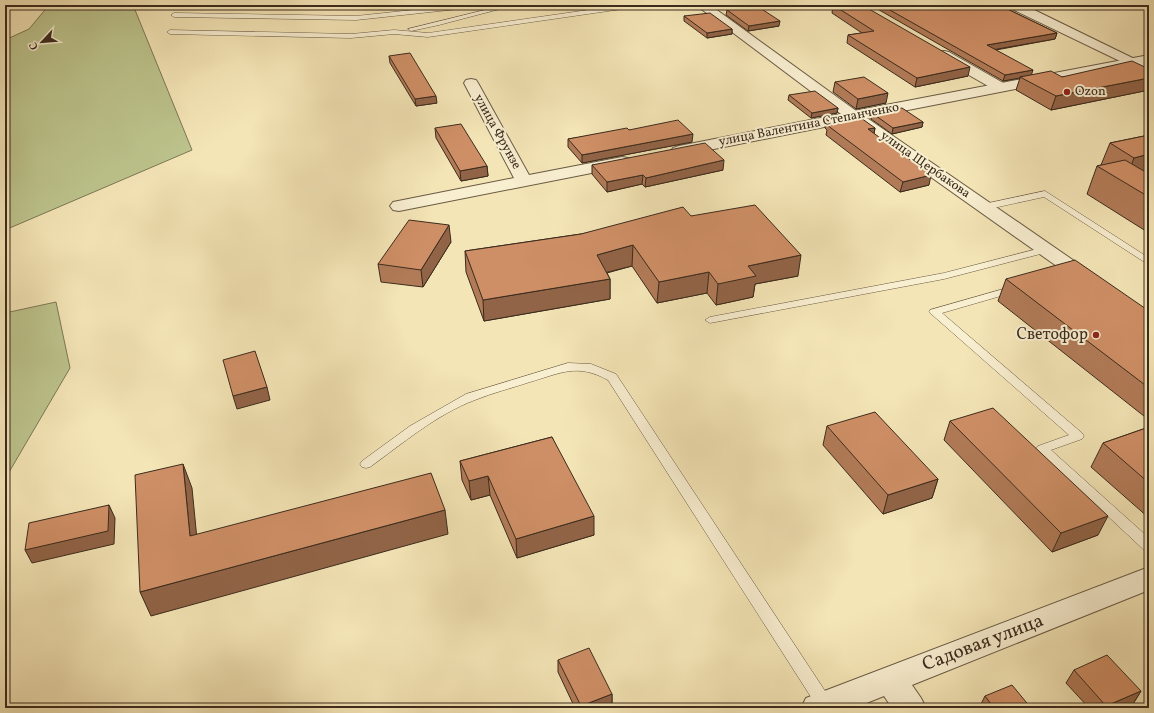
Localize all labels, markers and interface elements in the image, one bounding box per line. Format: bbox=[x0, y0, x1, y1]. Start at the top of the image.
north arrow bbox=[22, 22, 62, 62]
text: С bbox=[26, 39, 43, 52]
place label: Ozon bbox=[1075, 83, 1106, 101]
marker: Ozon bbox=[1062, 87, 1072, 97]
street label: улица Фрунзе bbox=[469, 91, 525, 173]
street label: улица Валентина Степанченко bbox=[717, 99, 901, 151]
street label: улица Щербакова bbox=[876, 127, 974, 203]
place label: Светофор bbox=[1017, 324, 1088, 346]
marker: Светофор bbox=[1091, 330, 1101, 340]
street label: Садовая улица bbox=[919, 608, 1047, 678]

